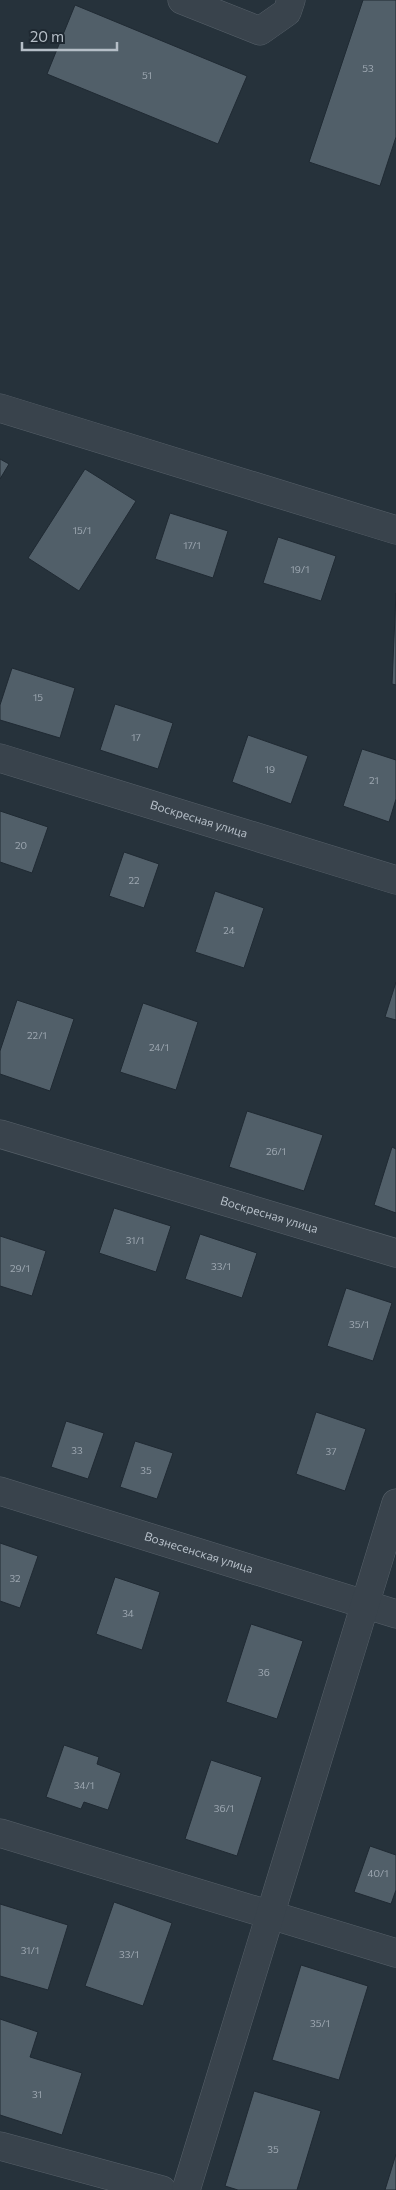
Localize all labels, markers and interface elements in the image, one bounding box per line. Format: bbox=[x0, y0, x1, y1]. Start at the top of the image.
scale bar bbox=[22, 20, 118, 52]
text: 20 m bbox=[30, 27, 64, 45]
house number: 53 bbox=[362, 62, 374, 74]
house number: 51 bbox=[142, 69, 152, 81]
house number: 15/1 bbox=[73, 524, 91, 536]
house number: 17/1 bbox=[183, 539, 201, 551]
house number: 19/1 bbox=[291, 563, 309, 575]
house number: 15 bbox=[33, 691, 43, 703]
house number: 17 bbox=[131, 731, 141, 743]
house number: 19 bbox=[265, 763, 275, 775]
house number: 21 bbox=[369, 774, 379, 786]
street label: Воскресная улица bbox=[149, 797, 249, 840]
house number: 20 bbox=[15, 839, 27, 851]
house number: 22 bbox=[128, 874, 140, 886]
house number: 24 bbox=[223, 924, 235, 936]
house number: 22/1 bbox=[27, 1029, 47, 1041]
house number: 24/1 bbox=[149, 1041, 169, 1053]
house number: 26/1 bbox=[266, 1145, 286, 1157]
street label: Воскресная улица bbox=[219, 1193, 320, 1235]
house number: 31/1 bbox=[126, 1234, 144, 1246]
house number: 33/1 bbox=[211, 1260, 231, 1272]
house number: 29/1 bbox=[10, 1262, 30, 1274]
house number: 35/1 bbox=[349, 1318, 369, 1330]
house number: 33 bbox=[71, 1444, 83, 1456]
house number: 37 bbox=[326, 1445, 336, 1457]
house number: 35 bbox=[140, 1464, 152, 1476]
street label: Вознесенская улица bbox=[143, 1528, 255, 1575]
house number: 32 bbox=[9, 1572, 21, 1584]
house number: 34 bbox=[122, 1607, 134, 1619]
house number: 36 bbox=[258, 1666, 270, 1678]
house number: 34/1 bbox=[74, 1779, 94, 1791]
house number: 36/1 bbox=[214, 1802, 234, 1814]
house number: 40/1 bbox=[367, 1867, 389, 1879]
house number: 31/1 bbox=[21, 1944, 39, 1956]
house number: 33/1 bbox=[119, 1948, 139, 1960]
house number: 35/1 bbox=[310, 2017, 330, 2029]
house number: 31 bbox=[32, 2088, 42, 2100]
house number: 35 bbox=[267, 2143, 279, 2155]

